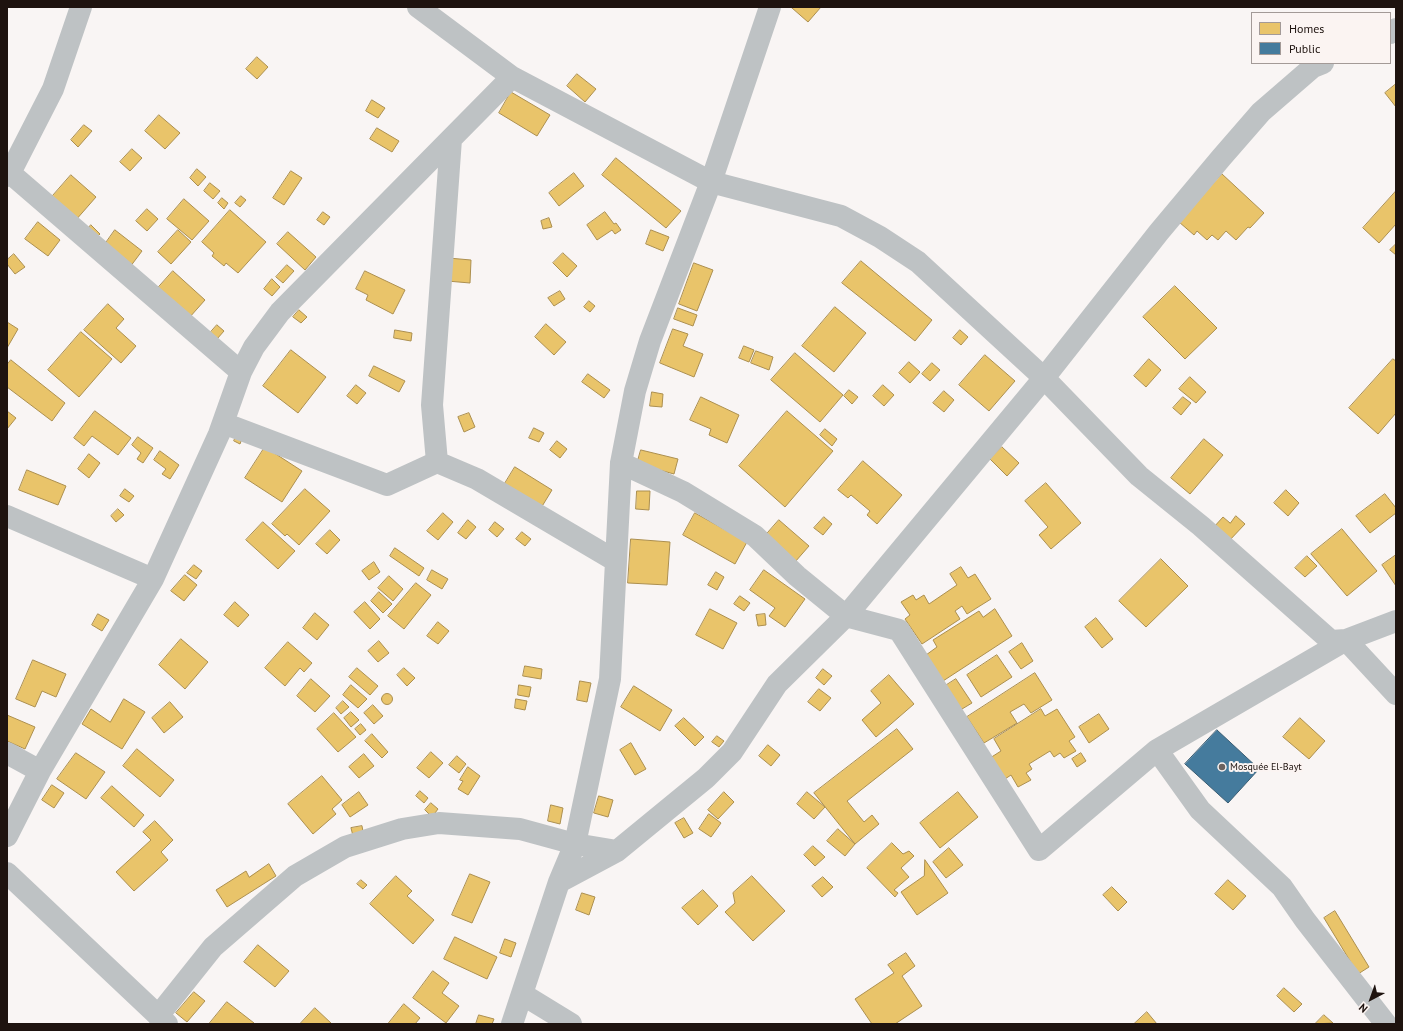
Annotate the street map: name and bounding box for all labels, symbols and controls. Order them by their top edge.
legend [1251,12,1391,64]
text: Homes [1289,21,1324,36]
text: Public [1289,41,1320,56]
place label: Mosquée El-Bayt [1230,761,1302,773]
marker: Mosquée El-Bayt [1217,762,1227,772]
north arrow [1351,979,1391,1019]
text: N [1356,1000,1370,1016]

